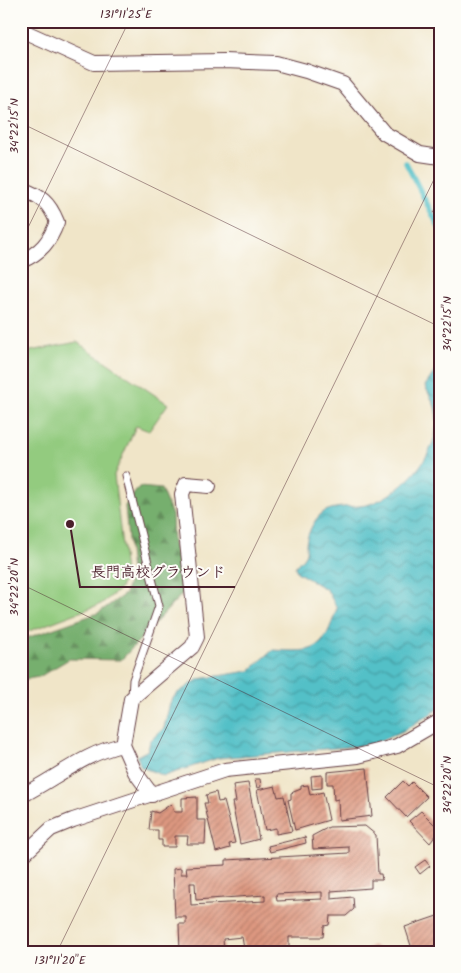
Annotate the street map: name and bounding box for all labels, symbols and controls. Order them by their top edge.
text: 131°11'25"E [100,5,153,24]
text: 34°22'15"N [5,98,24,154]
text: 34°22'15"N [438,296,457,352]
callout: 長門高校グラウンド [80,557,235,587]
text: 34°22'20"N [5,558,24,616]
text: 長門高校グラウンド [90,561,226,585]
text: 34°22'20"N [438,756,457,814]
text: 131°11'20"E [34,951,87,970]

